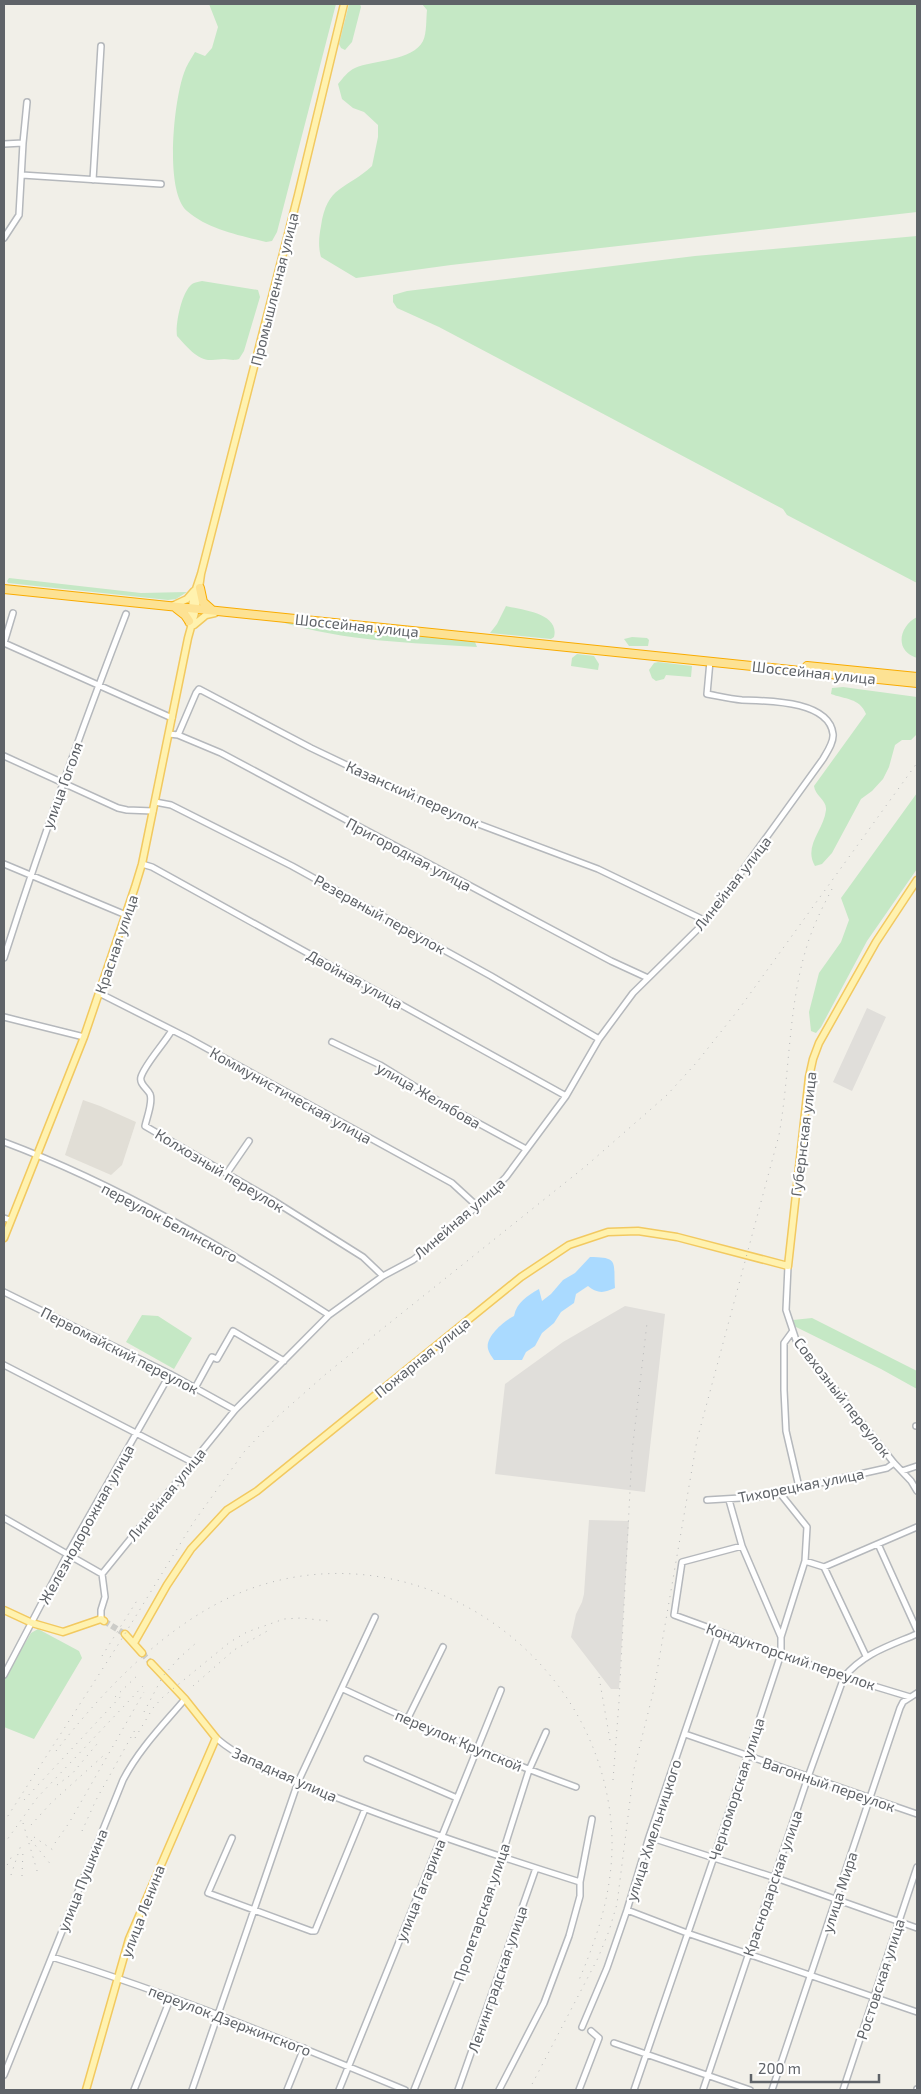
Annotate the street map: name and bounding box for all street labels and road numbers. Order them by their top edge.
street label: Промышленная улица [246,211,303,368]
street label: Шоссейная улица [294,610,420,641]
street label: Шоссейная улица [751,657,877,688]
street label: улица Гоголя [38,739,87,831]
street label: Казанский переулок [343,756,483,832]
street label: Пригородная улица [343,813,475,896]
street label: Линейная улица [690,832,775,934]
street label: Резервный переулок [311,870,449,958]
street label: Красная улица [91,892,142,996]
street label: Двойная улица [304,945,406,1014]
street label: Коммунистическая улица [207,1043,375,1148]
street label: улица Желябова [373,1058,484,1133]
street label: Губернская улица [786,1071,821,1198]
street label: Колхозный переулок [152,1124,288,1216]
street label: Линейная улица [410,1174,509,1263]
street label: переулок Белинского [98,1178,241,1266]
street label: Первомайский переулок [38,1302,202,1399]
street label: Пожарная улица [371,1313,474,1402]
street label: Совхозный переулок [790,1334,895,1461]
street label: Железнодорожная улица [35,1441,138,1607]
street label: Линейная улица [123,1444,210,1545]
street label: Тихорецкая улица [736,1464,866,1507]
street label: Кондукторский переулок [704,1619,878,1694]
street label: переулок Крупской [392,1705,525,1776]
street label: Черноморская улица [704,1715,769,1863]
street label: Западная улица [229,1743,340,1806]
street label: Вагонный переулок [760,1753,898,1816]
street label: улица Хмельницкого [622,1757,685,1904]
street label: Краснодарская улица [739,1808,806,1959]
street label: улица Пушкина [53,1826,112,1934]
street label: улица Гагарина [391,1836,450,1944]
street label: Пролетарская улица [449,1841,514,1984]
street label: улица Мира [817,1849,862,1935]
street label: улица Ленина [116,1862,169,1960]
street label: Ленинградская улица [463,1903,532,2055]
street label: Ростовская улица [852,1916,909,2042]
street label: переулок Дзержинского [146,1981,314,2060]

